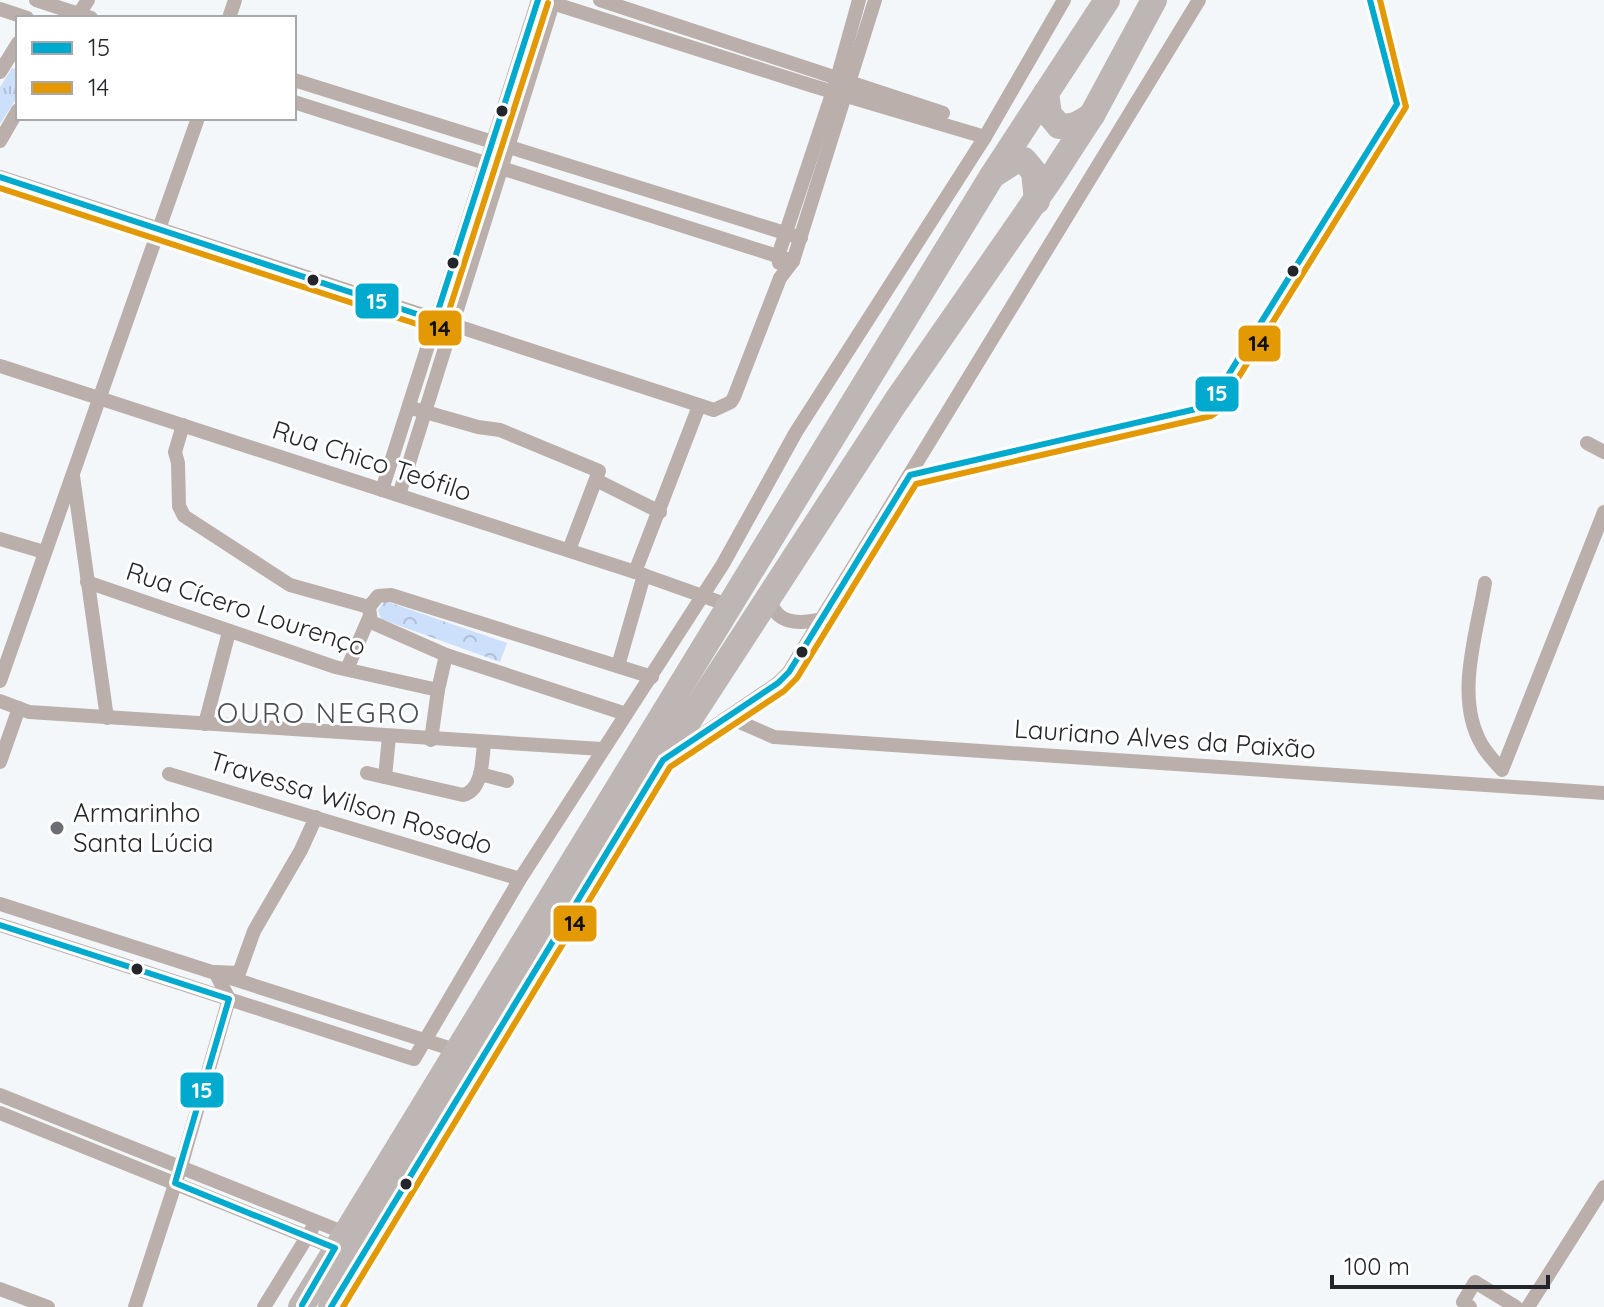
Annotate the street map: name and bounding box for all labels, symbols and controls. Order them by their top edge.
legend [16,16,296,120]
text: 15 [88,32,110,62]
text: 14 [88,72,109,102]
unlabelled marker [494,103,510,119]
unlabelled marker [445,255,461,271]
unlabelled marker [1285,263,1301,279]
unlabelled marker [305,272,321,288]
line badge: 15 [354,282,400,320]
text: 15 [366,287,388,315]
line badge: 14 [417,309,463,347]
text: 14 [429,314,451,342]
line badge: 14 [1237,324,1282,363]
text: 14 [1248,329,1270,357]
line badge: 15 [1194,375,1240,413]
text: 15 [1206,379,1228,407]
street label: Rua Chico Teófilo [268,413,476,508]
street label: Rua Cícero Lourenço [122,554,370,663]
unlabelled marker [794,644,810,660]
district label: OURO NEGRO [217,695,421,730]
street label: Lauriano Alves da Paixão [1013,711,1317,766]
street label: Travessa Wilson Rosado [206,744,497,861]
place label: Armarinho Santa Lúcia [73,796,213,859]
marker: Armarinho Santa Lúcia [48,819,66,837]
line badge: 14 [552,904,598,943]
text: 14 [564,909,586,937]
unlabelled marker [129,961,145,977]
line badge: 15 [179,1071,225,1109]
text: 15 [191,1076,213,1104]
unlabelled marker [398,1176,414,1192]
scale bar [1332,1239,1548,1289]
text: 100 m [1344,1251,1410,1281]

